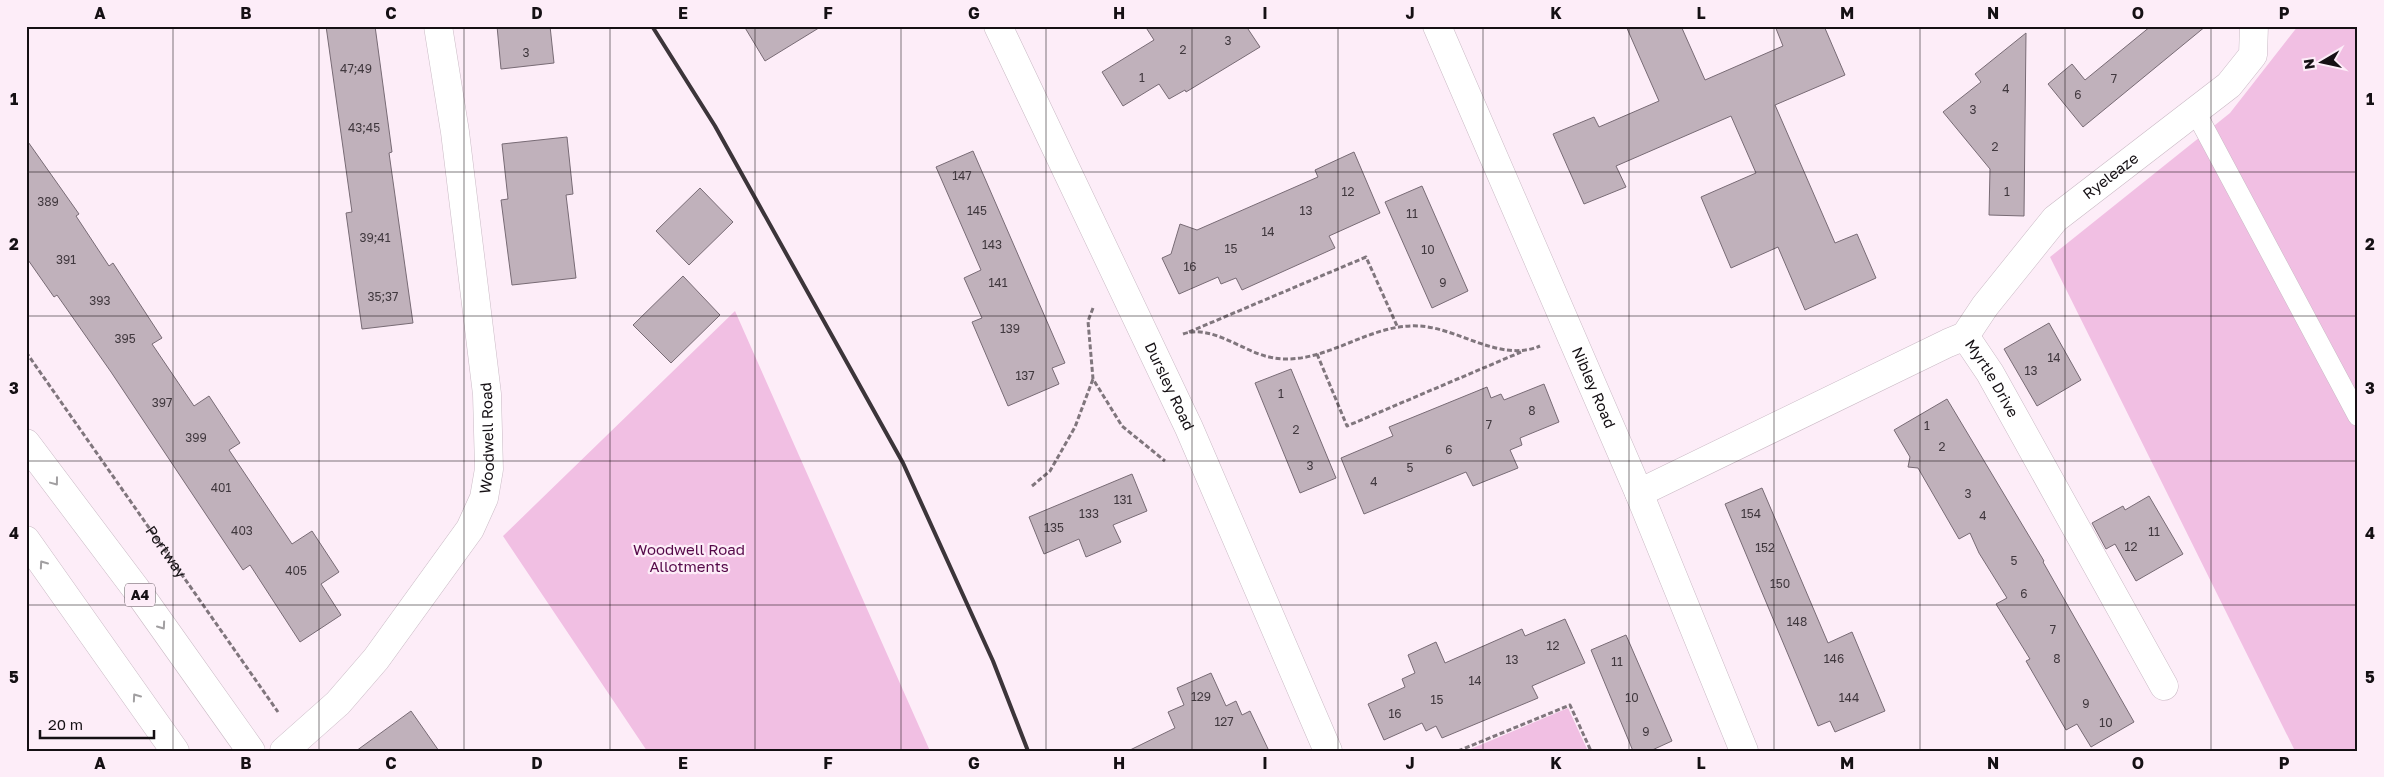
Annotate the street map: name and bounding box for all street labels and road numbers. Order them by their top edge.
street label: Ryeleaze [2079,148,2142,202]
street label: Myrtle Drive [1962,336,2023,420]
street label: Dursley Road [1142,339,1199,433]
street label: Nibley Road [1569,344,1620,431]
street label: Woodwell Road [475,381,497,495]
street label: Portway [142,522,192,581]
road number: A4 [125,584,155,606]

